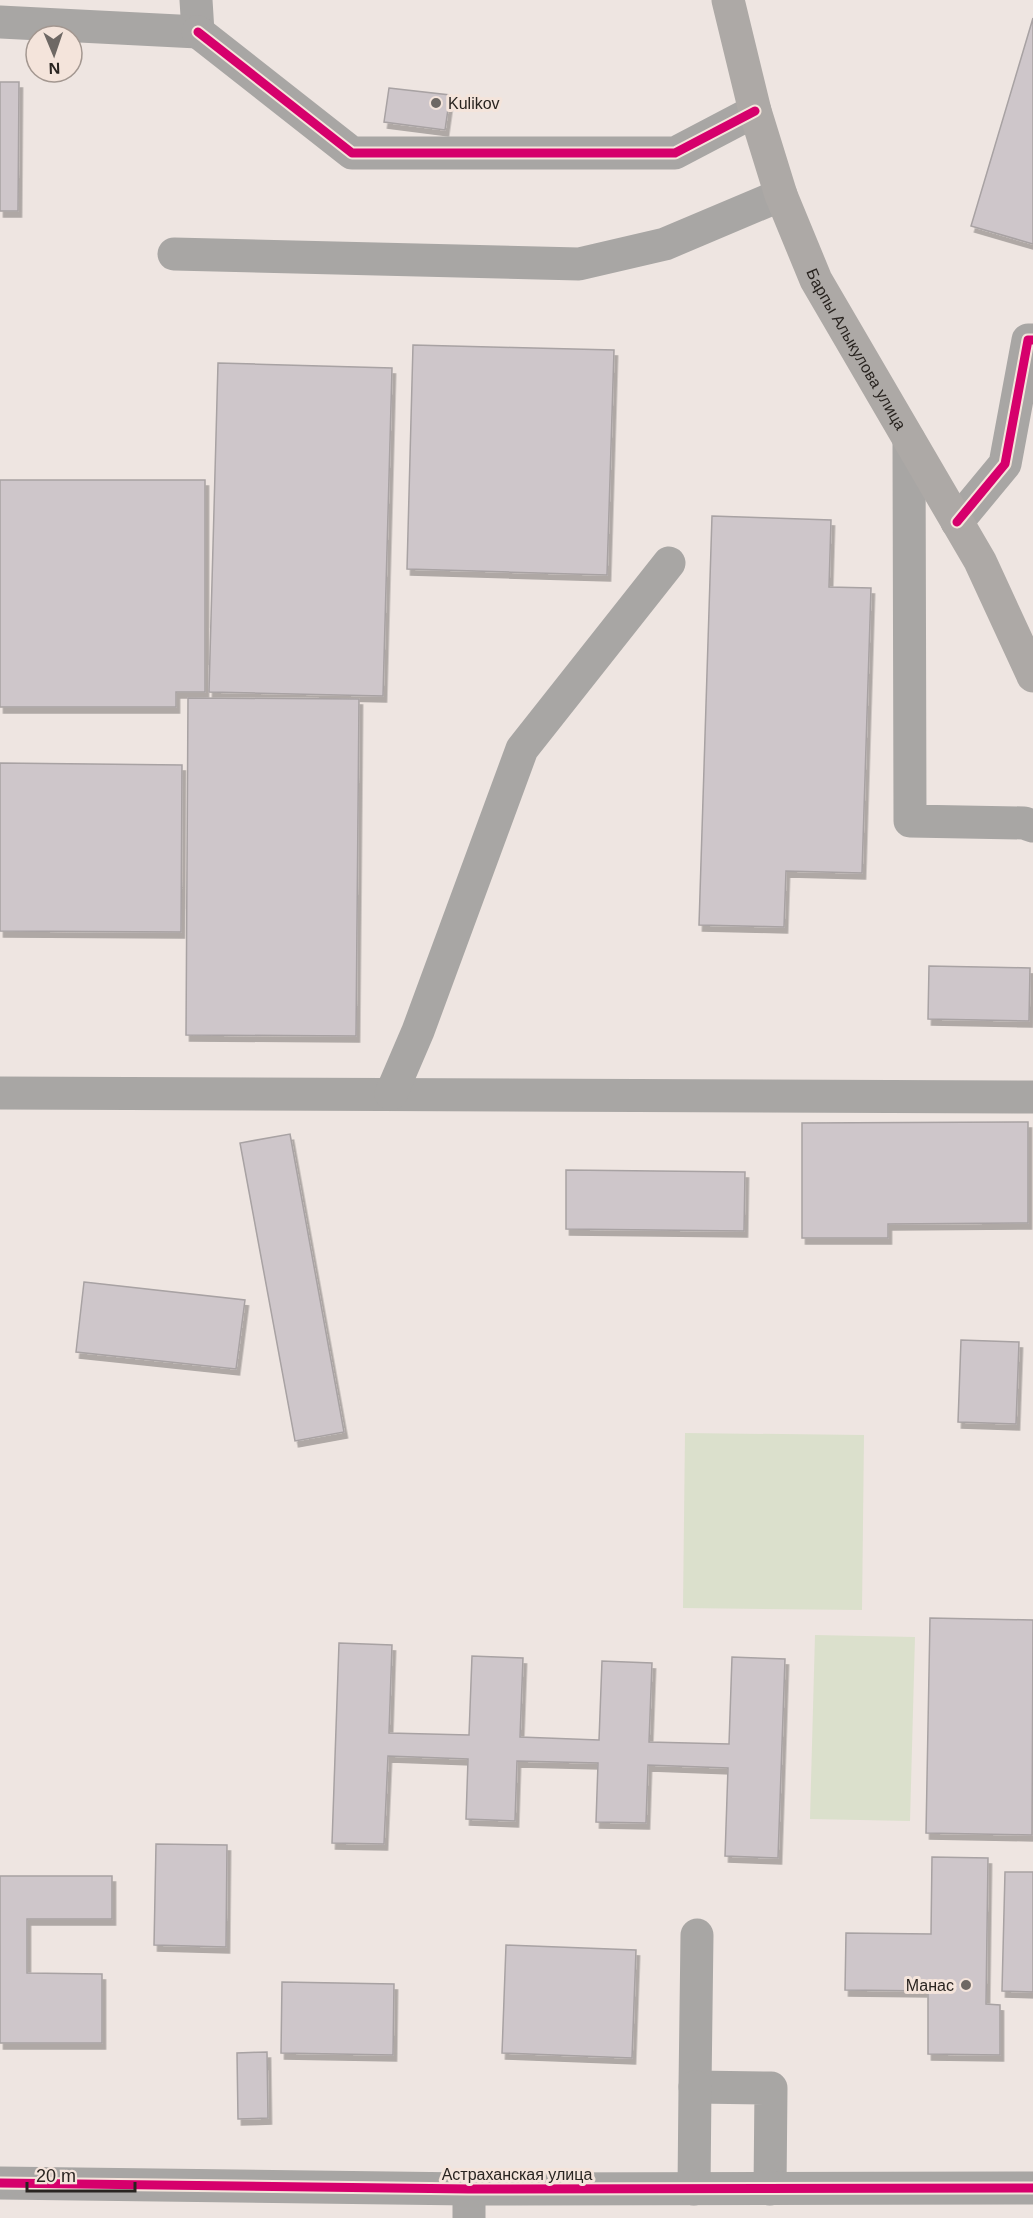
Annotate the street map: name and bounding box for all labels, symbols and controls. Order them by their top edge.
north arrow [24,24,84,84]
text: N [48,60,61,77]
place label: Kulikov [448,95,500,112]
marker: Kulikov [429,96,443,110]
street label: Барпы Алыкулова улица [803,266,909,433]
place label: Манас [906,1977,954,1994]
marker: Манас [959,1978,973,1992]
scale bar [27,2155,135,2193]
text: 20 m [36,2166,76,2186]
street label: Астраханская улица [442,2166,592,2183]

